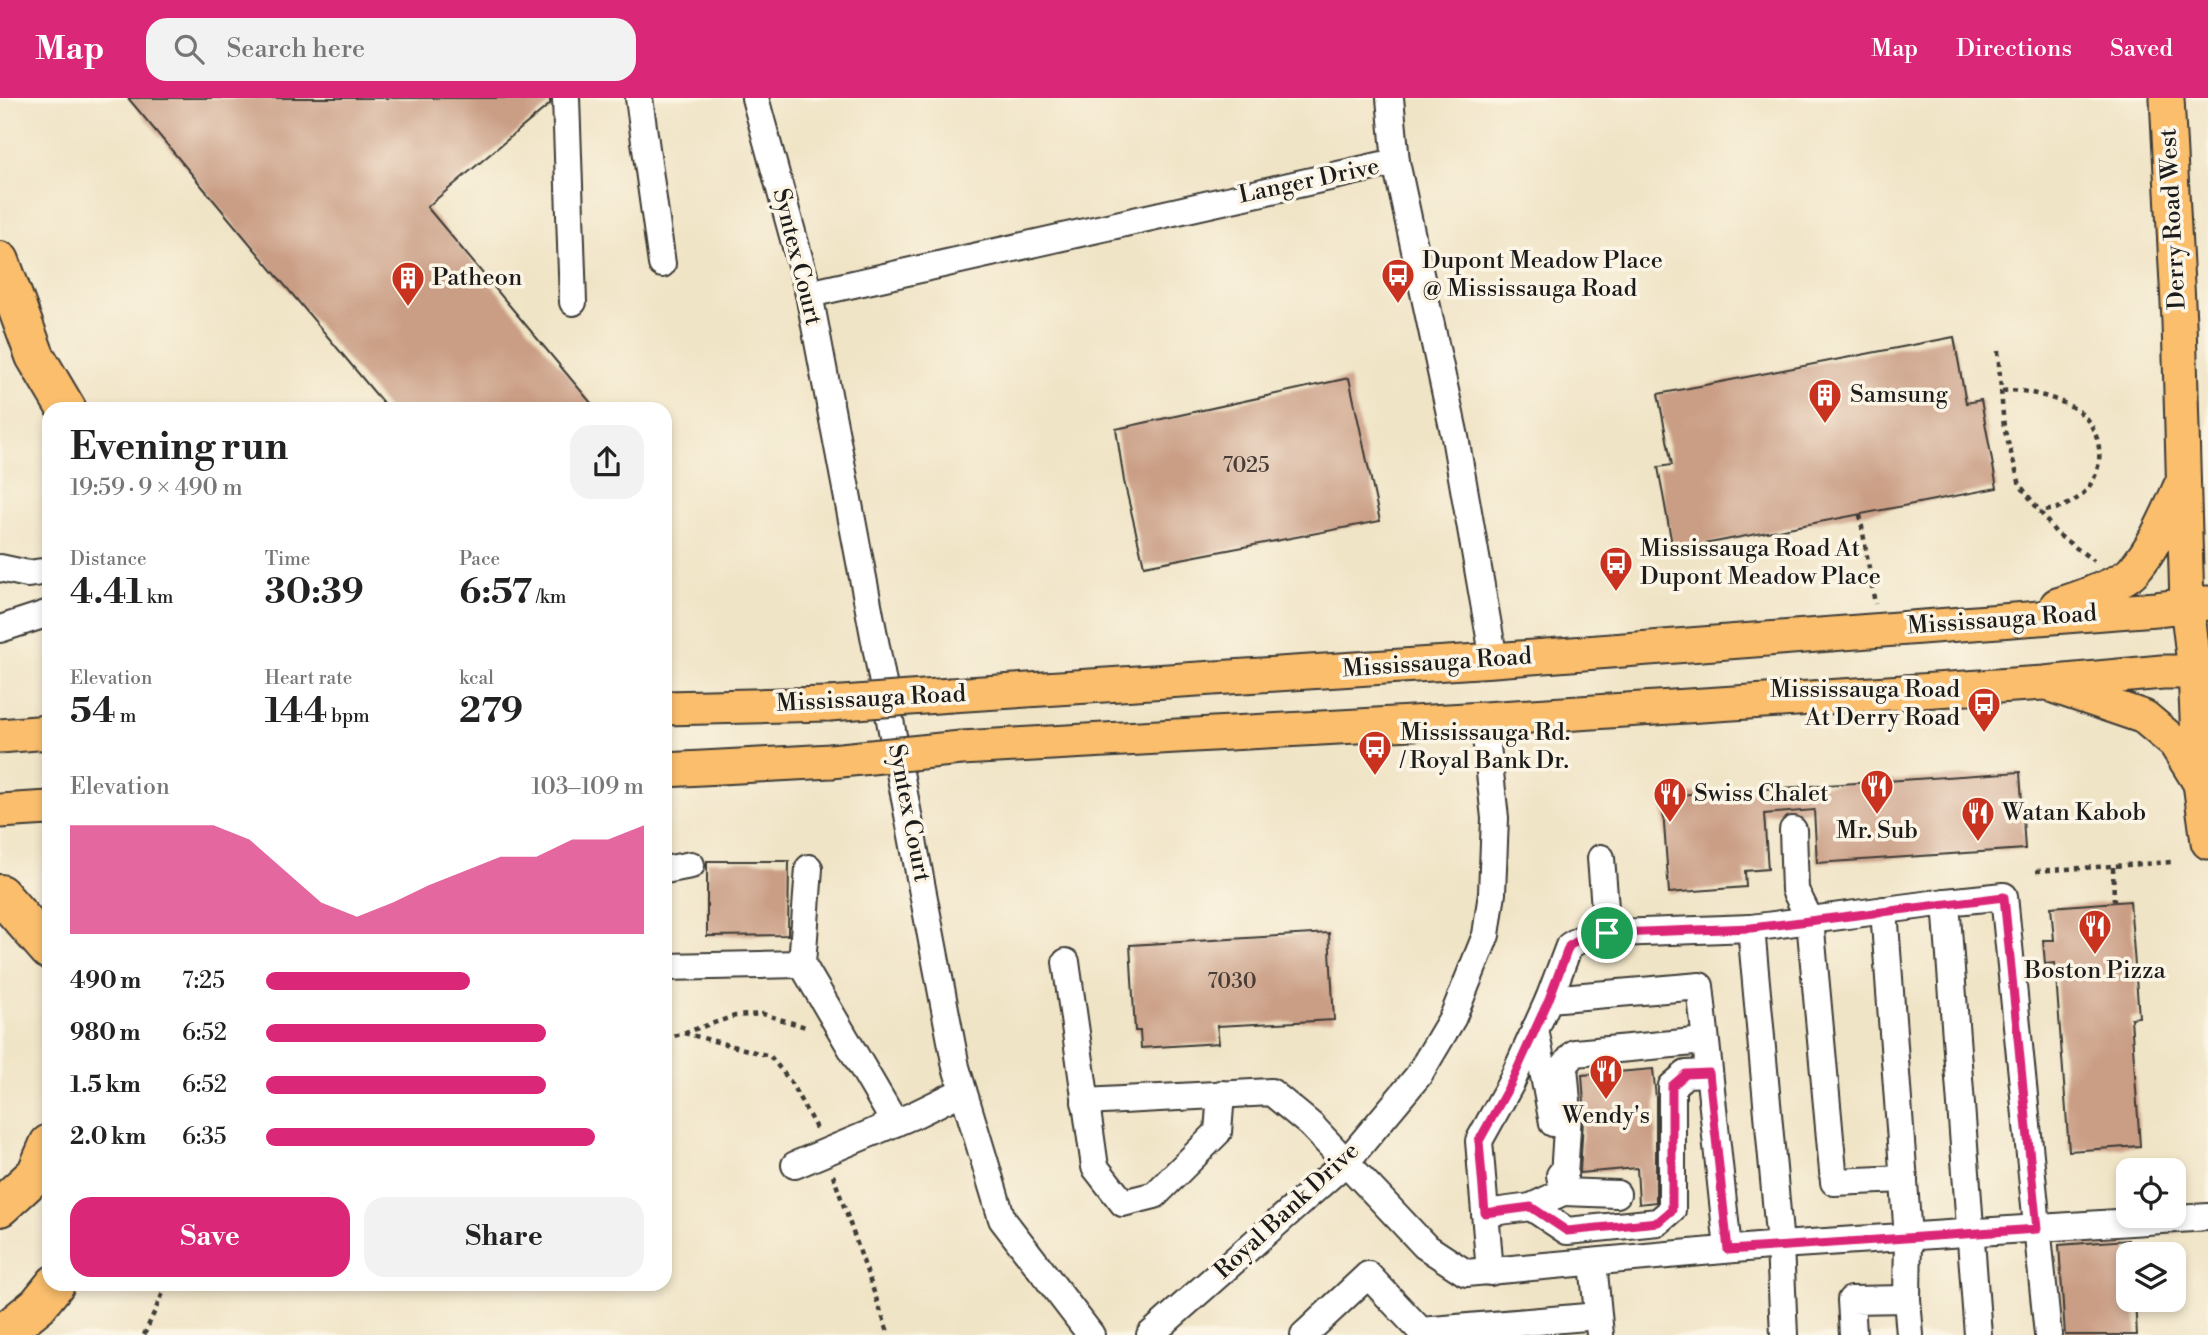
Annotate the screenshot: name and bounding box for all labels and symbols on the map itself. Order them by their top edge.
street label: Derry Road West [2153,127,2193,310]
street label: Langer Drive [1236,151,1382,211]
street label: Syntex Court [766,185,829,329]
place label: Dupont Meadow Place @ Mississauga Road [1422,246,1663,304]
bus stop icon: Dupont Meadow Place @ Mississauga Road [1379,256,1417,305]
building icon: Patheon [389,259,427,308]
place label: Patheon [432,263,522,293]
building icon: Samsung [1806,376,1844,425]
place label: Samsung [1850,380,1948,410]
house number: 7025 [1222,453,1270,479]
place label: Mississauga Road At Dupont Meadow Place [1640,534,1881,592]
bus stop icon: Mississauga Road At Dupont Meadow Place [1597,544,1635,593]
street label: Mississauga Road [1906,598,2098,642]
street label: Mississauga Road [1341,641,1533,685]
place label: Mississauga Road At Derry Road [1770,675,1960,733]
street label: Mississauga Road [775,679,967,719]
bus stop icon: Mississauga Road At Derry Road [1965,685,2003,734]
place label: Mississauga Rd. / Royal Bank Dr. [1399,718,1570,776]
bus stop icon: Mississauga Rd. / Royal Bank Dr. [1356,728,1394,777]
street label: Syntex Court [881,741,937,885]
restaurant icon: Mr. Sub [1858,767,1896,816]
restaurant icon: Swiss Chalet [1651,775,1689,824]
place label: Swiss Chalet [1694,779,1829,809]
restaurant icon: Watan Kabob [1959,794,1997,843]
place label: Watan Kabob [2001,798,2146,828]
place label: Mr. Sub [1836,816,1918,846]
pin [1577,903,1637,963]
restaurant icon: Boston Pizza [2076,907,2114,956]
place label: Boston Pizza [2023,956,2167,986]
house number: 7030 [1207,969,1257,995]
restaurant icon: Wendy's [1587,1052,1625,1101]
place label: Wendy's [1561,1101,1650,1131]
street label: Royal Bank Drive [1208,1136,1366,1286]

